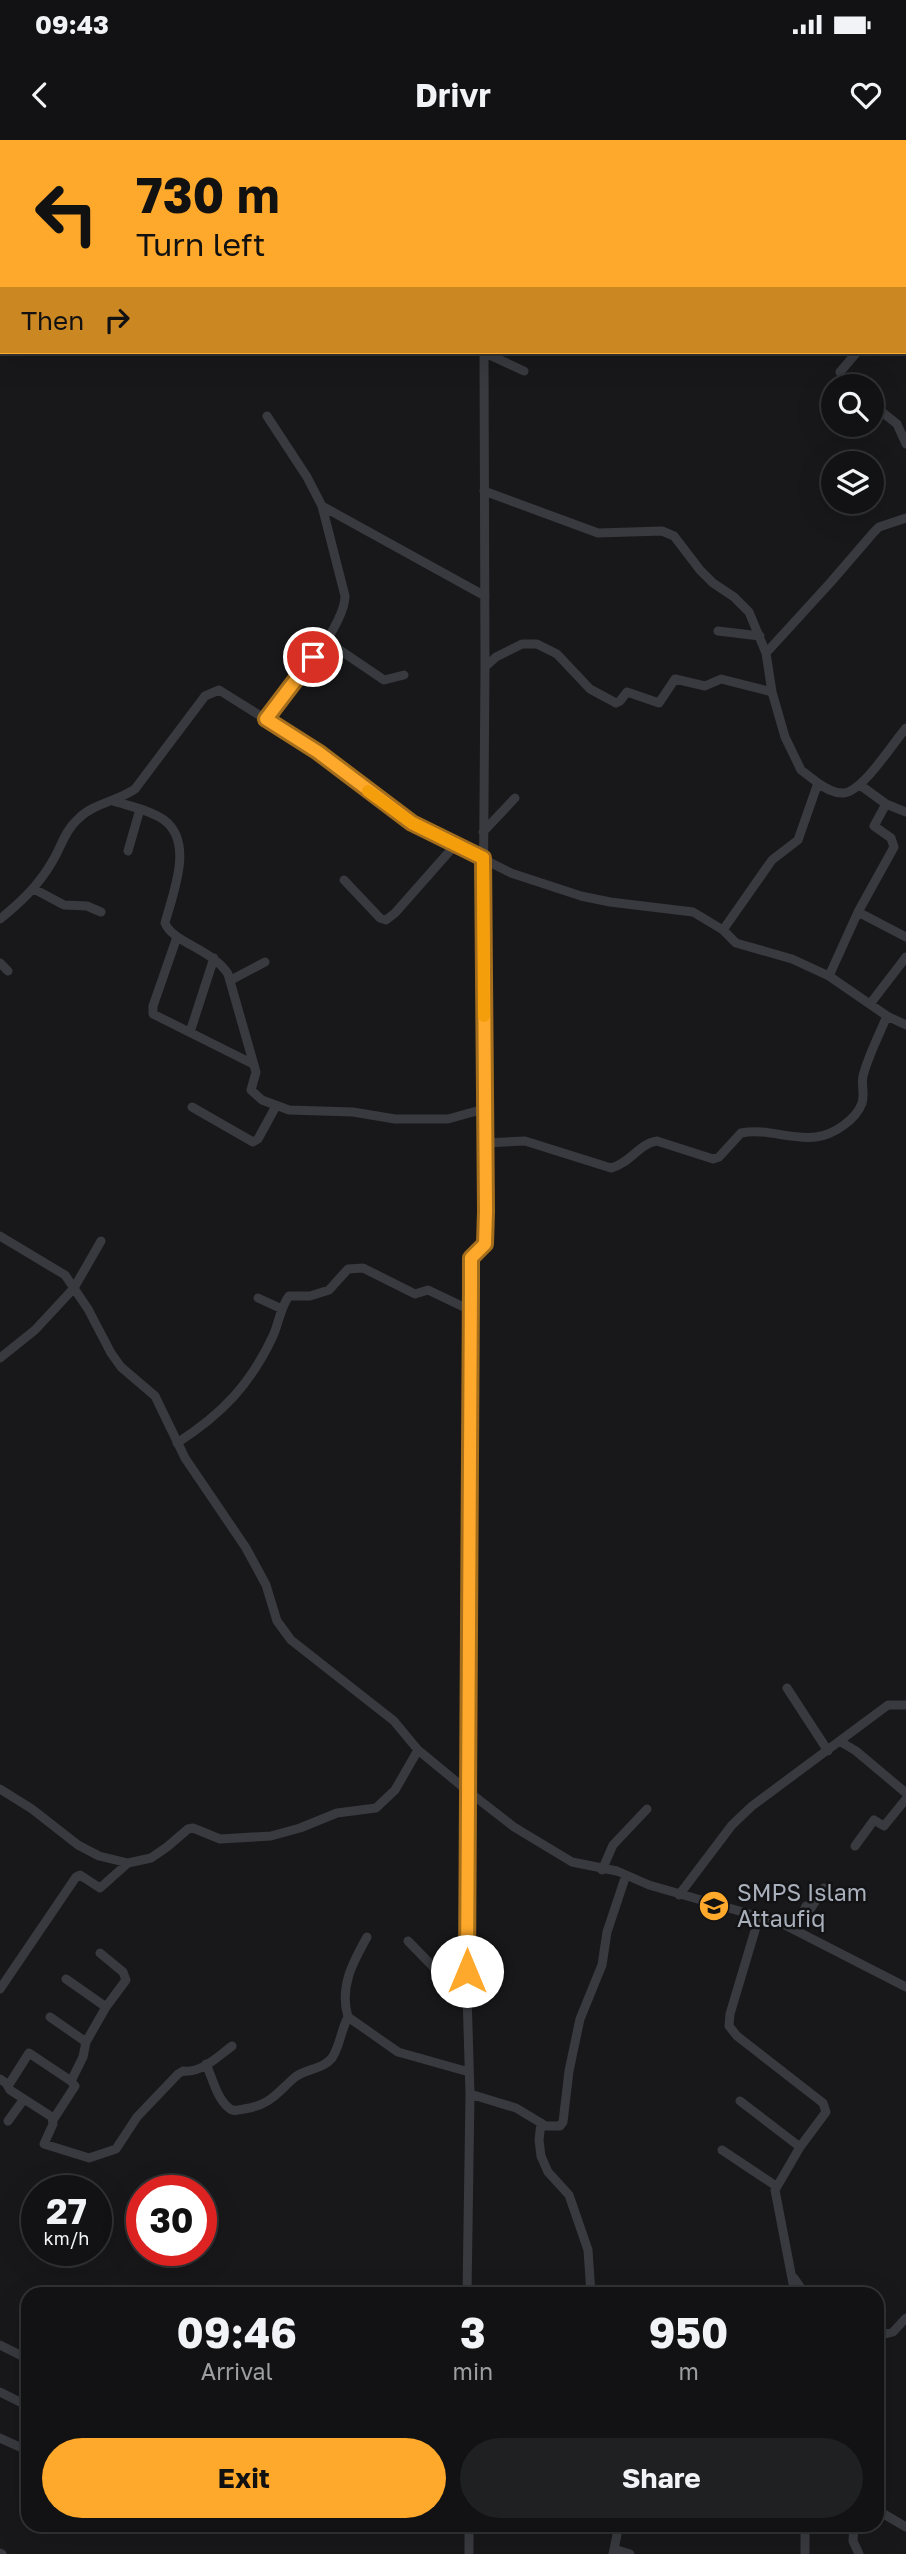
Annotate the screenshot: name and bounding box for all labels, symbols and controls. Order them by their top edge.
text: 09:43 [35,9,109,40]
icon: back [21,76,59,114]
text: Drivr [415,76,491,114]
icon: heart [847,76,885,114]
text: 730 m [136,165,280,224]
icon: left [21,168,112,259]
text: Turn left [136,225,265,263]
icon: right [98,301,136,339]
text: Then [21,305,84,336]
map controls [821,374,884,514]
button: search [821,374,884,437]
button: layers [821,451,884,514]
pin [283,627,343,687]
icon: arrive [294,638,332,676]
place label: SMPS Islam Attaufiq [737,1878,867,1932]
school or university icon: SMPS Islam Attaufiq [697,1889,731,1923]
position arrow [430,1934,504,2008]
speed limit sign: 30 [126,2175,217,2266]
text: 27 [46,2190,87,2232]
text: km/h [44,2227,89,2249]
text: 09:46 [177,2307,297,2357]
text: 3 [460,2307,486,2357]
text: 950 [649,2307,728,2357]
text: Arrival [201,2357,273,2385]
text: min [453,2357,493,2385]
text: m [678,2357,699,2385]
button: Exit [42,2438,446,2518]
button: Share [460,2438,863,2518]

